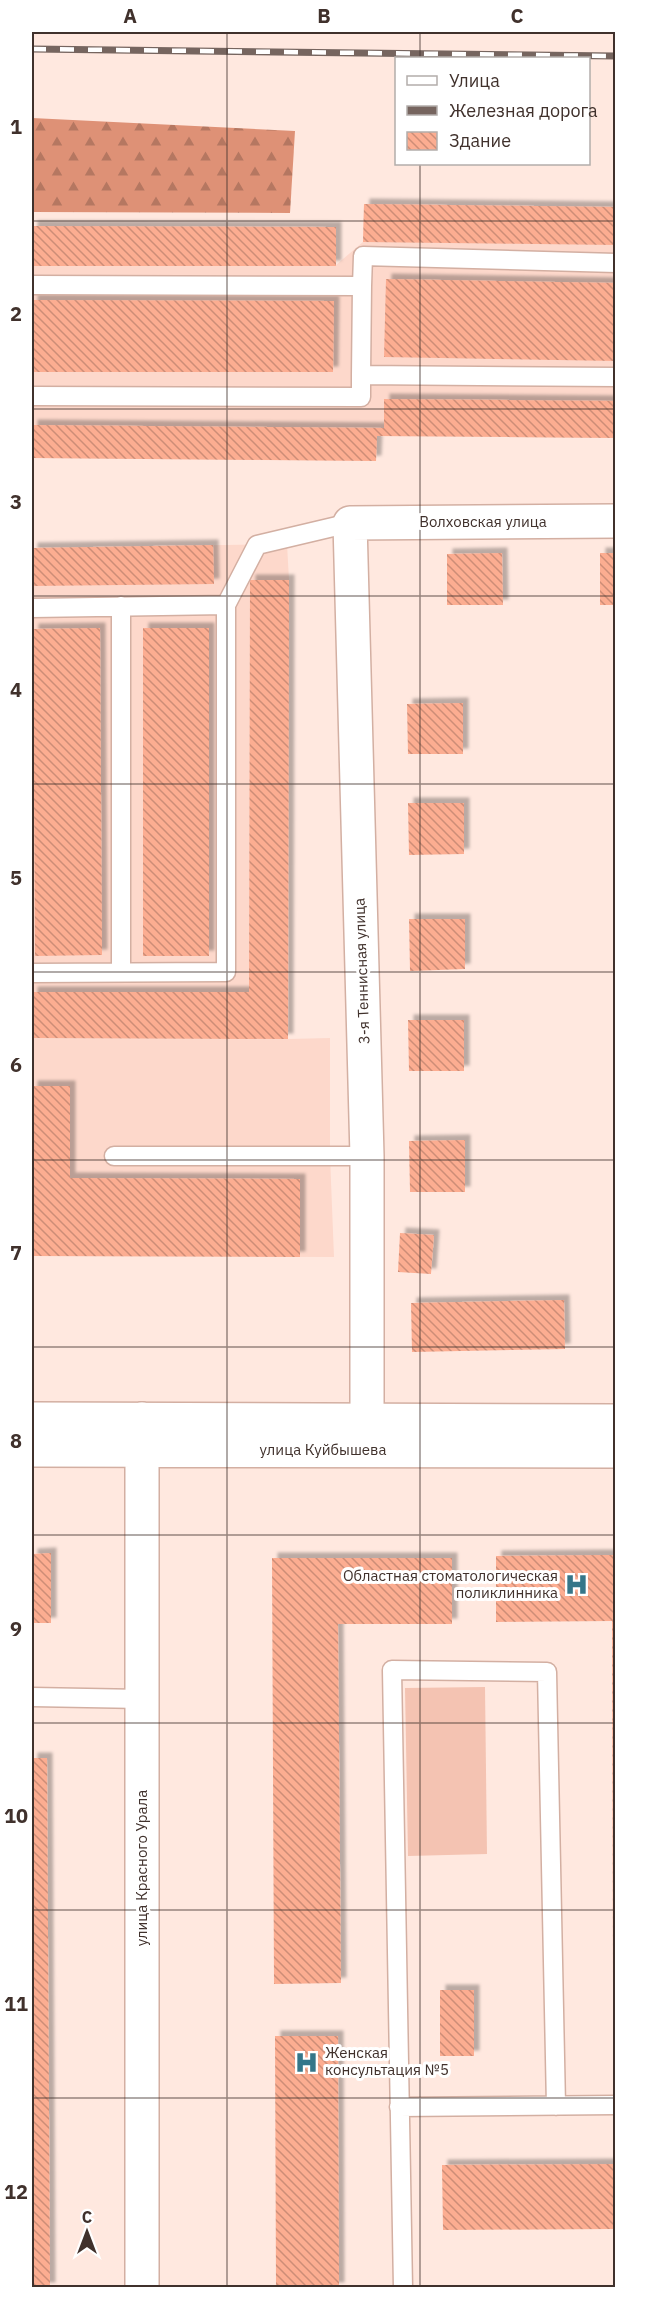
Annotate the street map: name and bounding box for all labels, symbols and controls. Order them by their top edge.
text: A [123,2,137,29]
text: B [317,2,331,29]
text: C [510,2,524,29]
legend [395,57,590,165]
text: Улица [449,69,500,92]
text: Железная дорога [449,99,598,122]
text: 1 [10,113,22,140]
text: Здание [449,129,511,152]
text: 2 [10,300,22,327]
text: 3 [10,488,22,515]
street label: Волховская улица [419,512,547,531]
text: 4 [10,676,22,703]
text: 5 [10,864,22,891]
street label: 3-я Теннисная улица [349,898,374,1044]
text: 6 [10,1051,22,1078]
text: 7 [10,1239,22,1266]
text: 8 [10,1427,22,1454]
street label: улица Куйбышева [260,1440,386,1459]
place label: Областная стоматологическая поликлинника [343,1566,558,1602]
hospital icon: Областная стоматологическая поликлинника [563,1572,589,1598]
text: 9 [10,1615,22,1642]
street label: улица Красного Урала [132,1790,151,1946]
text: 10 [4,1802,28,1829]
text: 11 [4,1990,28,2017]
place label: Женская консультация №5 [325,2043,449,2079]
hospital icon: Женская консультация №5 [294,2049,320,2075]
text: 12 [4,2178,28,2205]
north arrow [57,2202,117,2262]
text: С [82,2207,92,2227]

